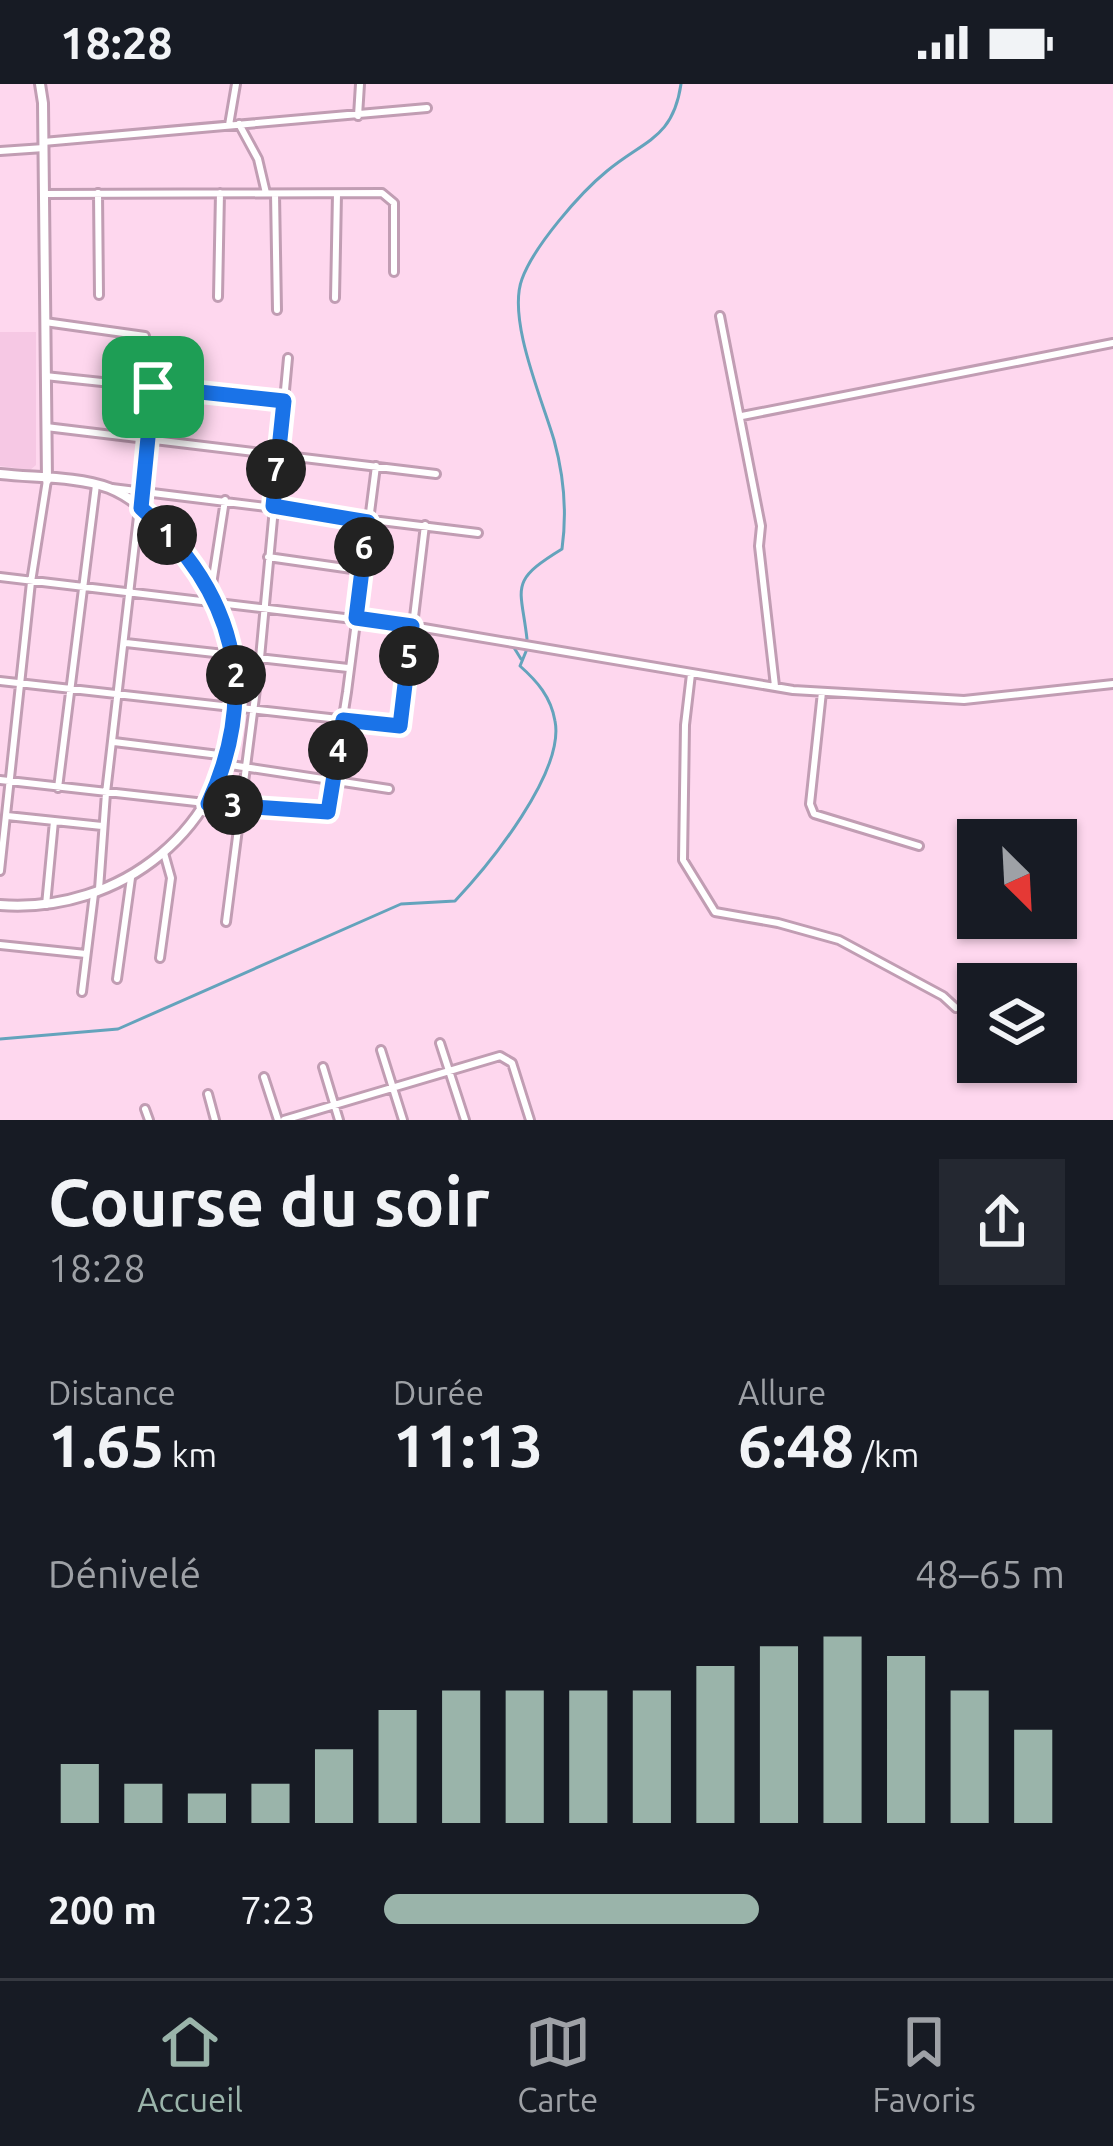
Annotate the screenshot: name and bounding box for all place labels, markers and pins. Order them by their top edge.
pin [102,336,204,438]
pin: 7 [246,439,306,499]
pin: 1 [137,505,197,565]
pin: 6 [334,517,394,577]
pin: 5 [379,626,439,686]
pin: 2 [206,645,266,705]
pin: 4 [308,720,368,780]
pin: 3 [203,775,263,835]

